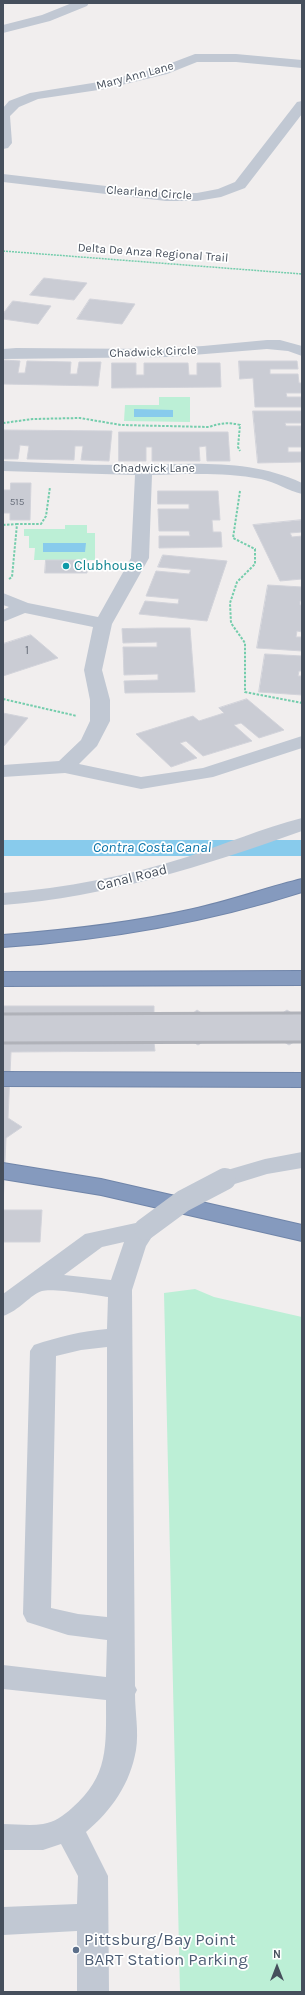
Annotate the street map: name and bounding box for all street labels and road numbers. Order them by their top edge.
street label: Mary Ann Lane [95,59,175,93]
street label: Clearland Circle [106,183,192,203]
street label: Delta De Anza Regional Trail [77,241,229,265]
street label: Chadwick Circle [109,343,197,361]
street label: Chadwick Lane [113,462,195,476]
street label: Canal Road [95,861,169,895]

